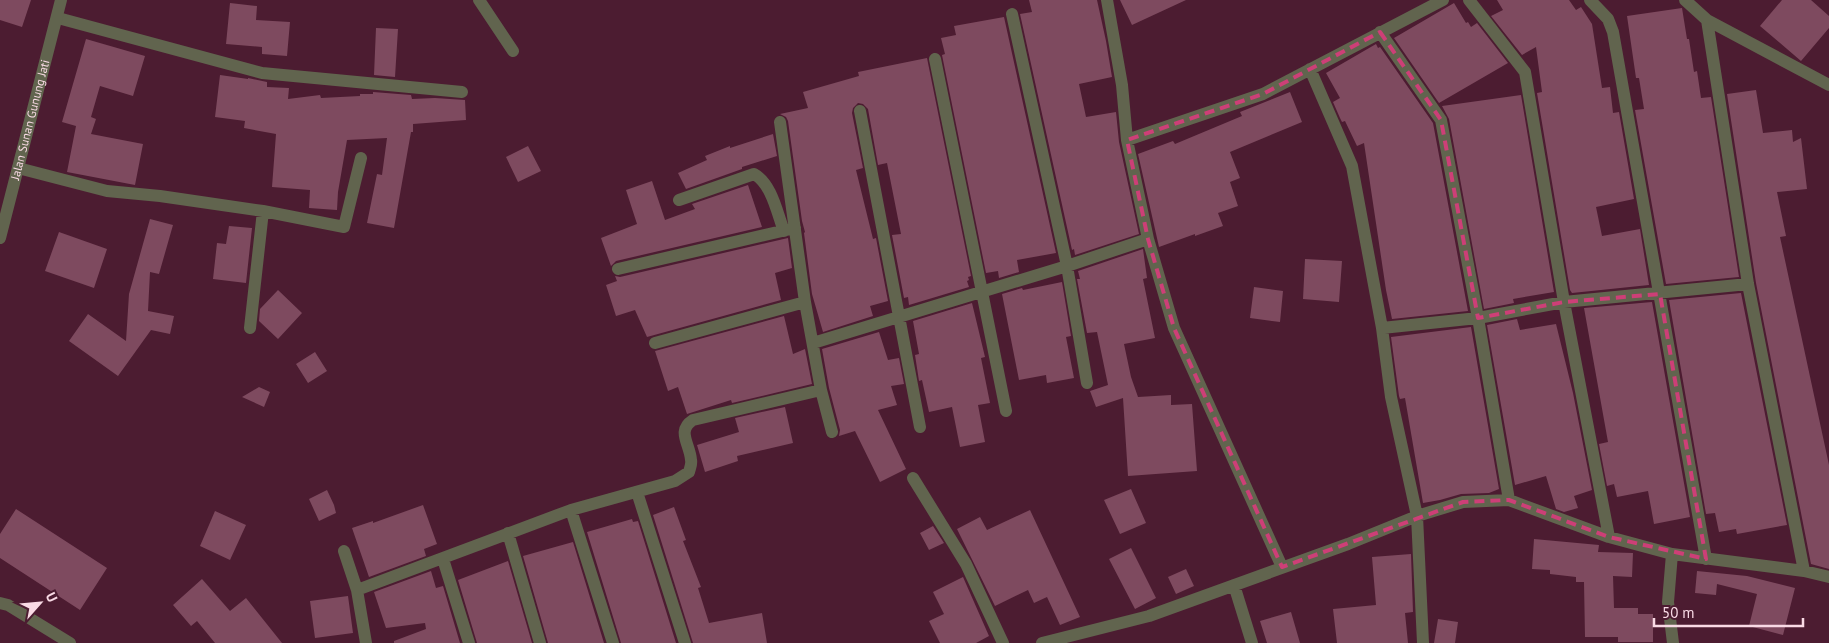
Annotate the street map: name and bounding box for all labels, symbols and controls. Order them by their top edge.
street label: Jalan Sunan Gunung Jati [7,58,52,182]
north arrow [15,578,65,628]
text: U [42,589,62,605]
scale bar [1654,596,1803,628]
text: 50 m [1662,603,1695,622]

